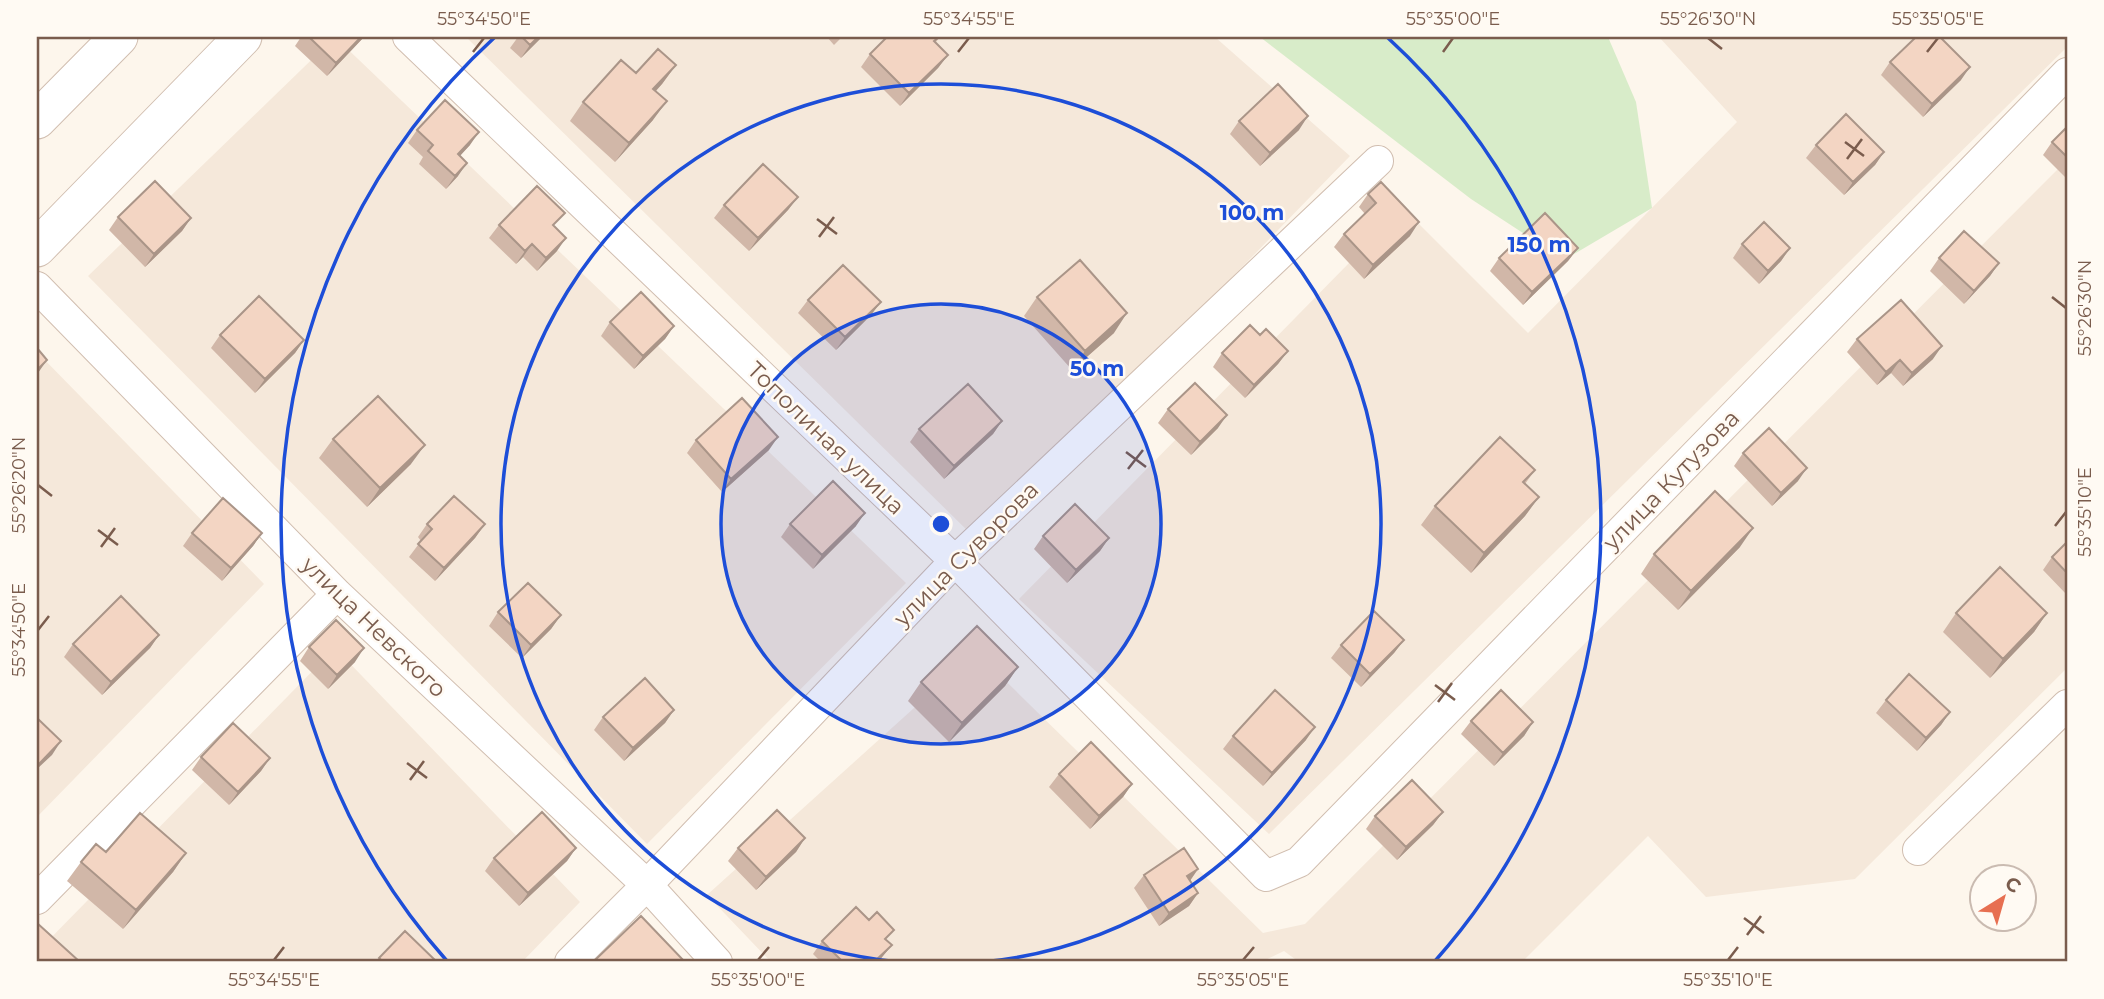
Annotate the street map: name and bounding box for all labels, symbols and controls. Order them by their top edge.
text: 55°34'50"E [437,8,531,30]
text: 55°34'55"E [923,8,1015,30]
text: 55°35'00"E [1406,8,1500,30]
text: 55°26'30"N [1660,8,1756,30]
text: 55°35'05"E [1892,8,1984,30]
text: 100 m [1220,200,1284,225]
text: 150 m [1508,232,1570,257]
text: 55°26'30"N [2074,260,2096,356]
street label: Тополиная улица [741,356,911,520]
text: 50 m [1070,356,1124,381]
street label: улица Кутузова [1596,404,1745,557]
text: 55°26'20"N [8,437,30,533]
text: 55°35'10"E [2074,467,2096,557]
street label: улица Суворова [887,476,1044,633]
centre of rings [929,512,953,536]
street label: улица Невского [295,550,452,703]
text: 55°34'50"E [8,583,30,677]
north arrow [1968,862,2038,932]
text: С [2000,871,2026,898]
text: 55°34'55"E [228,969,320,991]
text: 55°35'00"E [711,969,805,991]
text: 55°35'05"E [1197,969,1289,991]
text: 55°35'10"E [1683,969,1773,991]

